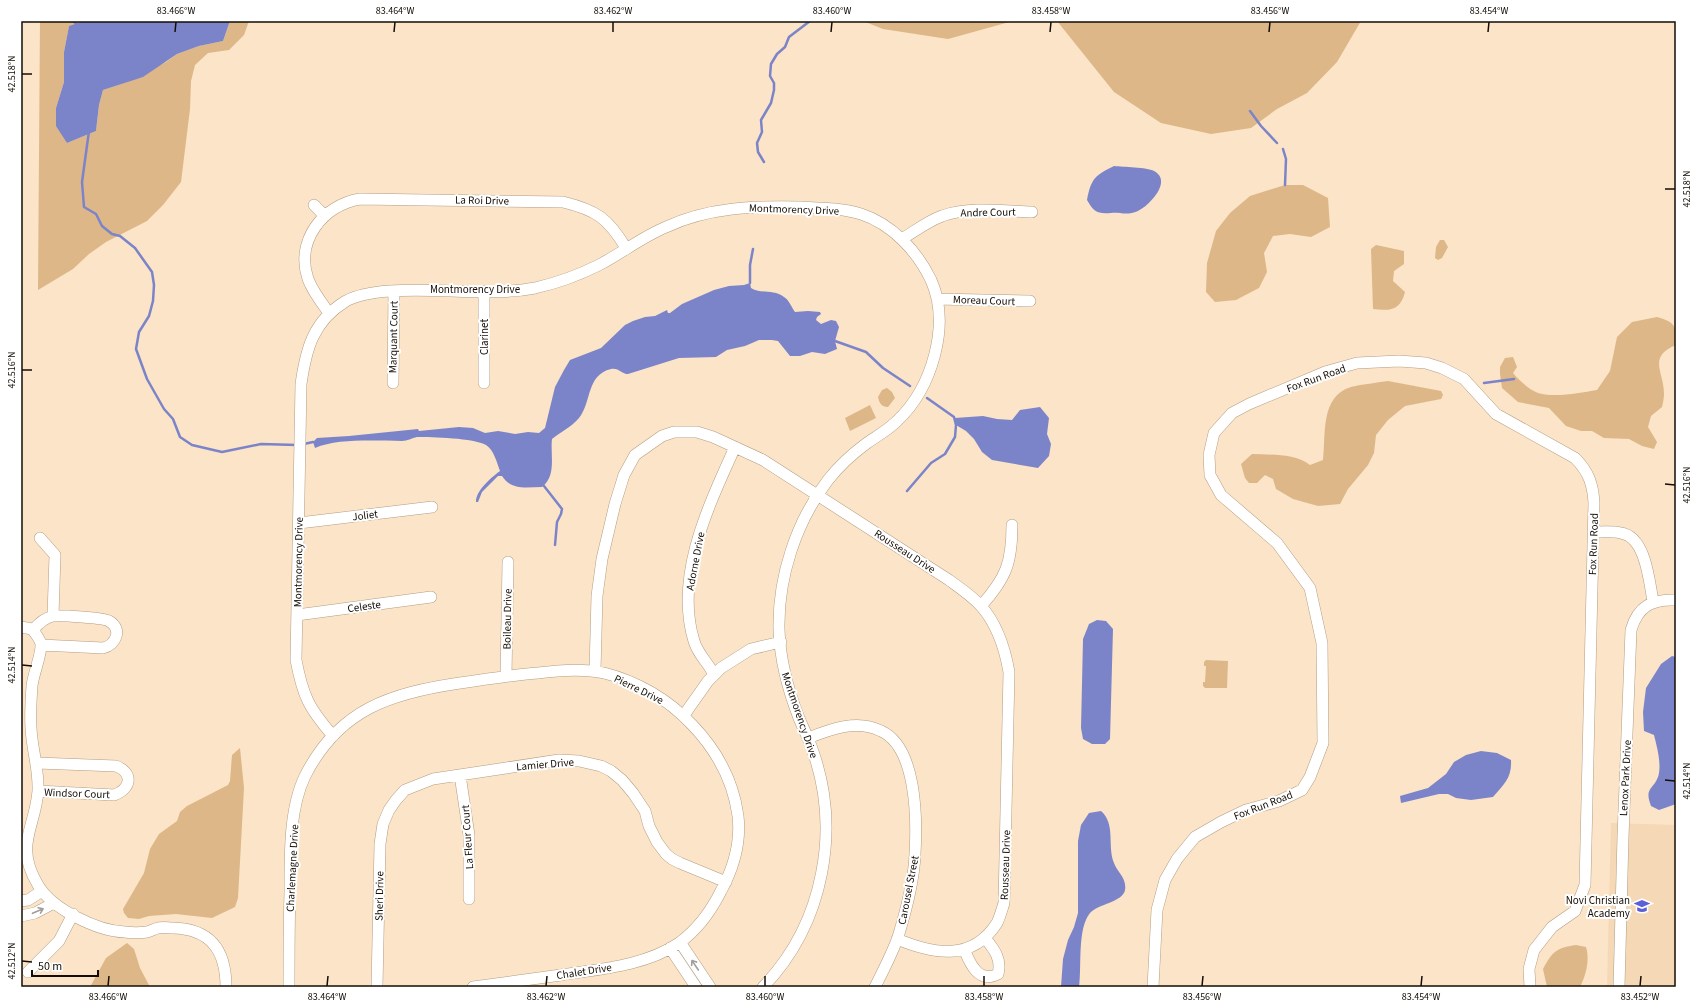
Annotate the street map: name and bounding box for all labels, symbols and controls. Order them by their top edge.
text: 83.466°W [157,4,195,18]
text: 83.464°W [376,4,414,18]
text: 83.462°W [594,4,632,18]
text: 83.460°W [813,4,851,18]
text: 83.458°W [1032,4,1070,18]
text: 83.456°W [1251,4,1289,18]
text: 83.454°W [1470,4,1508,18]
text: 42.518°N [5,55,19,93]
text: 42.518°N [1680,170,1694,208]
street label: La Roi Drive [455,193,510,208]
street label: Montmorency Drive [749,200,840,219]
street label: Andre Court [960,205,1016,220]
street label: Montmorency Drive [430,282,521,297]
street label: Moreau Court [953,292,1016,309]
street label: Marquant Court [385,300,402,373]
street label: Clarinet [477,319,492,355]
text: 42.516°N [5,351,19,389]
street label: Fox Run Road [1284,361,1348,396]
text: 42.516°N [1680,466,1694,504]
street label: Joliet [351,506,379,525]
street label: Fox Run Road [1585,513,1602,575]
street label: Montmorency Drive [290,516,307,607]
street label: Rousseau Drive [871,526,939,577]
street label: Adorne Drive [682,530,709,592]
street label: Boileau Drive [499,588,516,650]
street label: Celeste [346,597,382,616]
text: 42.514°N [5,646,19,684]
street label: Montmorency Drive [778,670,821,761]
street label: Pierre Drive [611,671,667,708]
street label: Lenox Park Drive [1616,739,1635,816]
street label: Lamier Drive [515,754,575,774]
text: 42.514°N [1680,762,1694,800]
street label: Windsor Court [44,785,110,802]
street label: Fox Run Road [1231,787,1295,824]
street label: La Fleur Court [458,804,477,870]
street label: Charlemagne Drive [283,823,302,912]
street label: Rousseau Drive [997,829,1014,900]
street label: Carousel Street [894,854,923,926]
street label: Sheri Drive [372,870,387,921]
place label: Novi Christian Academy [1566,893,1630,921]
school or university icon: Novi Christian Academy [1633,897,1651,915]
one-way arrow [32,907,44,915]
text: 42.512°N [5,942,19,980]
scale bar [32,952,98,978]
text: 50 m [38,958,62,975]
one-way arrow [691,959,699,970]
street label: Chalet Drive [555,960,613,983]
text: 83.466°W [89,990,127,1004]
text: 83.464°W [308,990,346,1004]
text: 83.462°W [527,990,565,1004]
text: 83.460°W [746,990,784,1004]
text: 83.458°W [965,990,1003,1004]
text: 83.456°W [1183,990,1221,1004]
text: 83.454°W [1402,990,1440,1004]
text: 83.452°W [1621,990,1659,1004]

